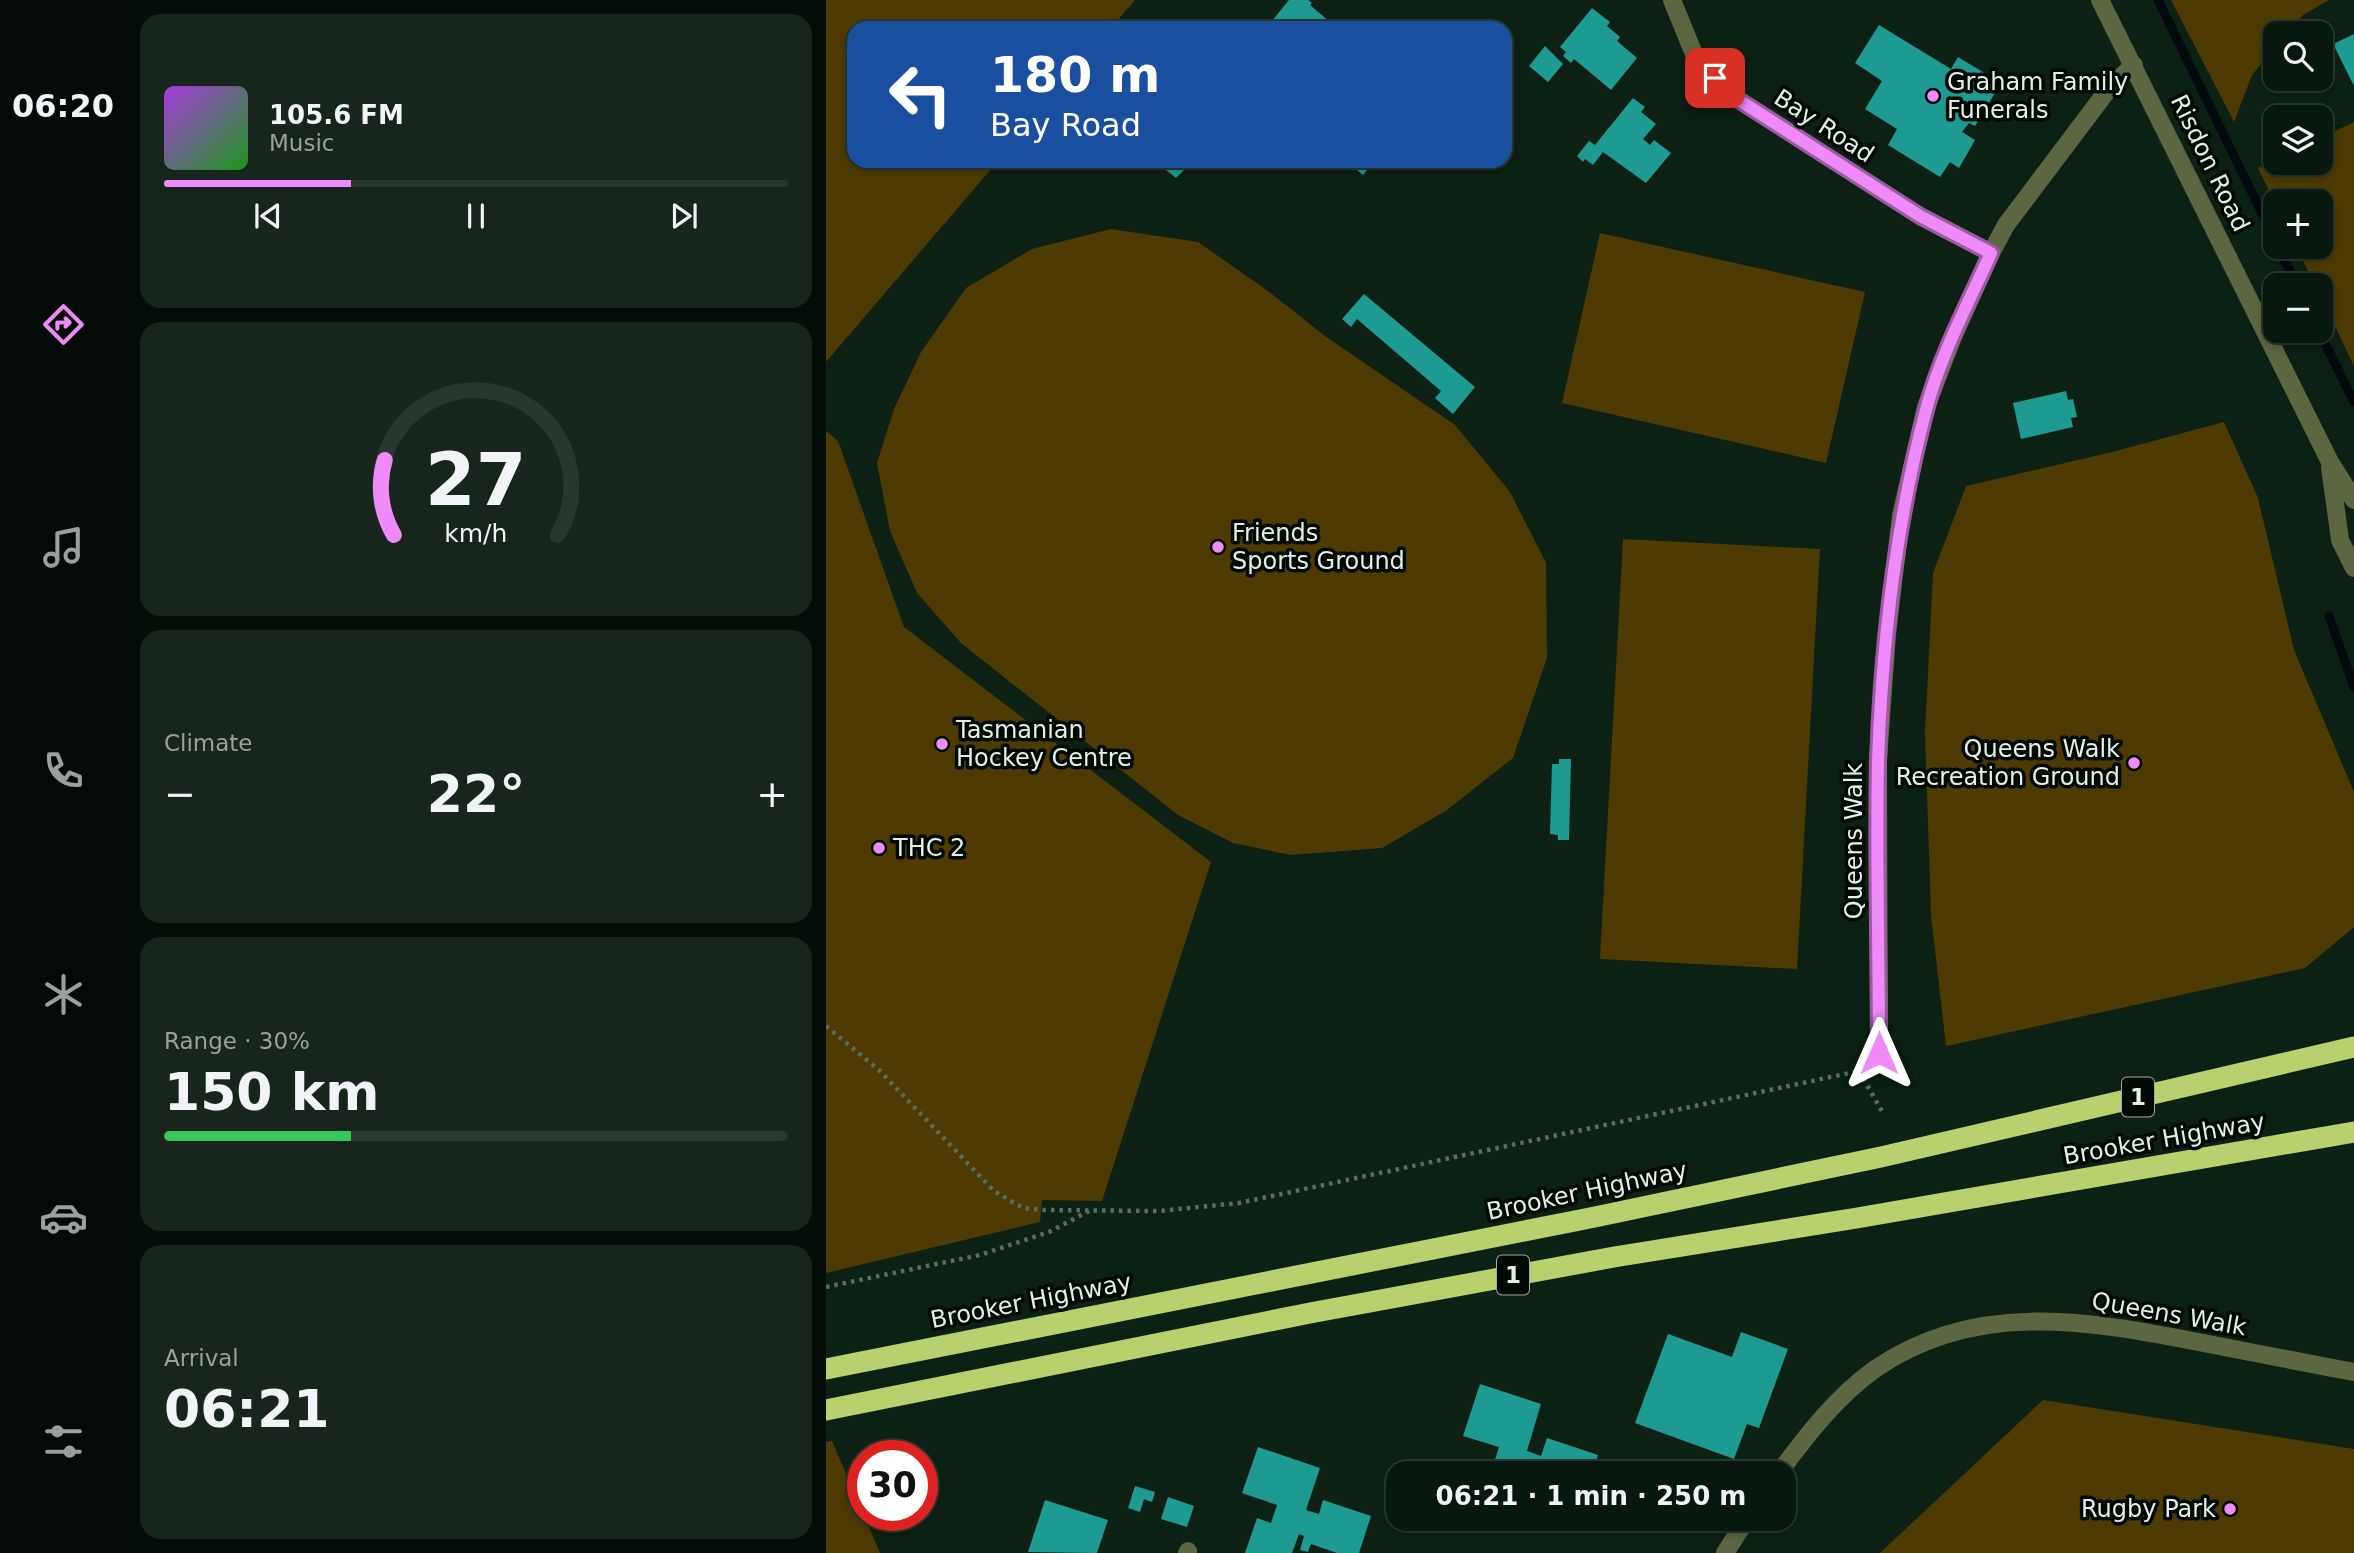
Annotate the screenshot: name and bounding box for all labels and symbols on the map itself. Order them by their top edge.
pin [1685,48,1745,108]
place label: Graham Family Funerals [1947,68,2128,124]
street label: Bay Road [1769,83,1879,169]
marker: Graham Family Funerals [1925,88,1941,104]
street label: Risdon Road [2165,90,2255,236]
place label: Friends Sports Ground [1232,519,1405,575]
marker: Friends Sports Ground [1210,539,1226,555]
place label: Tasmanian Hockey Centre [955,716,1132,772]
place label: Queens Walk Recreation Ground [1896,735,2120,791]
marker: Tasmanian Hockey Centre [934,736,950,752]
marker: Queens Walk Recreation Ground [2126,755,2142,771]
street label: Queens Walk [1840,763,1868,919]
place label: THC 2 [892,834,965,862]
marker: THC 2 [871,840,887,856]
position arrow [1842,1016,1916,1090]
road number: 1 [2122,1078,2154,1116]
street label: Brooker Highway [2061,1107,2267,1171]
street label: Brooker Highway [1484,1156,1690,1226]
road number: 1 [1497,1256,1529,1294]
street label: Brooker Highway [928,1268,1134,1334]
street label: Queens Walk [2090,1287,2249,1341]
speed limit sign: 30 [847,1440,938,1531]
place label: Rugby Park [2081,1495,2216,1523]
marker: Rugby Park [2222,1501,2238,1517]

